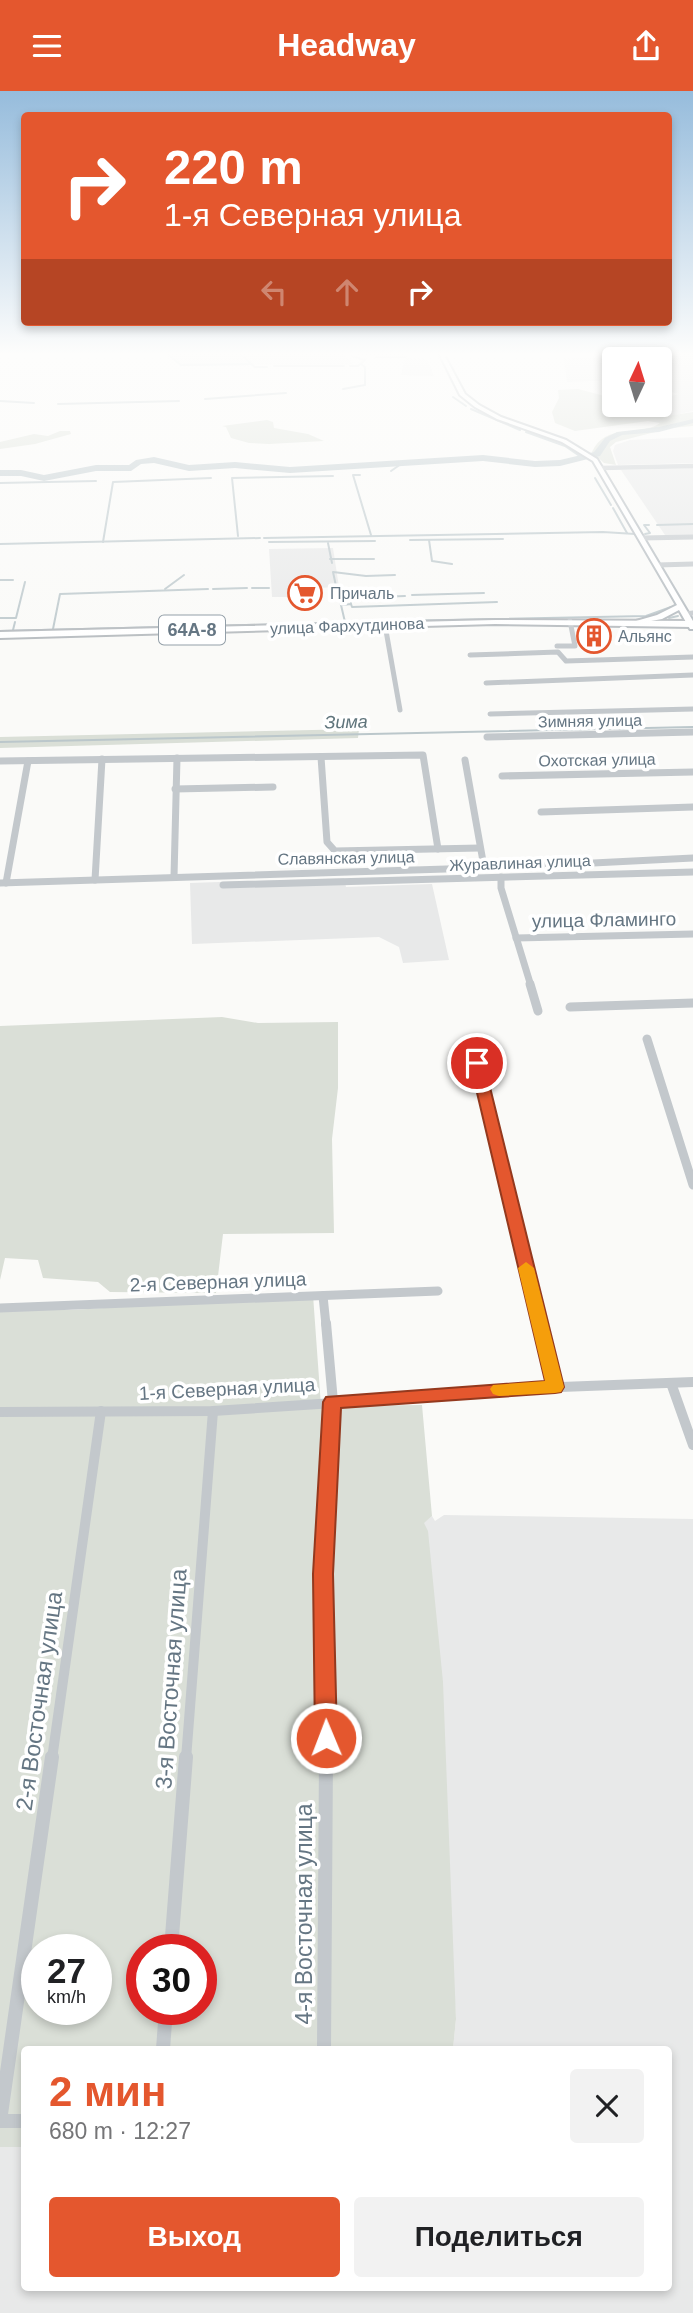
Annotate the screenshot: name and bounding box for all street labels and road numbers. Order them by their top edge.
road number: 64А-8 [159,615,225,645]
street label: улица Фархутдинова [270,615,424,637]
street label: Зимняя улица [538,712,642,730]
street label: Охотская улица [538,750,656,770]
street label: Славянская улица [277,848,415,868]
street label: Журавлиная улица [449,852,591,874]
street label: улица Фламинго [532,908,676,932]
street label: 2-я Северная улица [129,1268,307,1296]
street label: 1-я Северная улица [138,1374,316,1404]
street label: 3-я Восточная улица [150,1568,192,1790]
street label: 2-я Восточная улица [11,1590,67,1812]
street label: 4-я Восточная улица [291,1803,317,2025]

